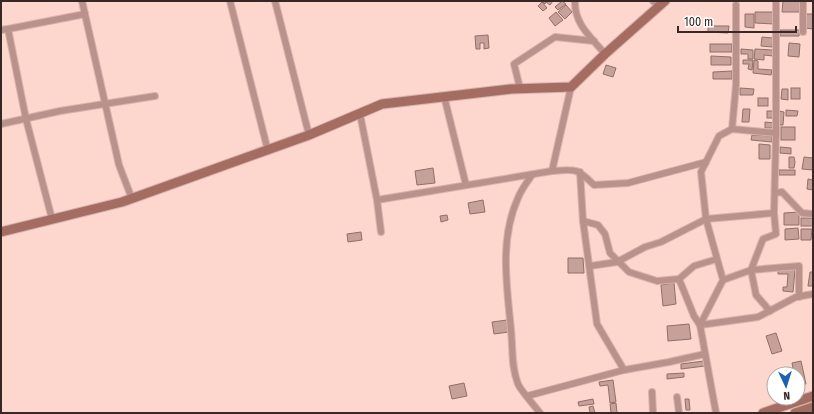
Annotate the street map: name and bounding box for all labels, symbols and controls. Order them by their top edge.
scale bar [678,8,796,34]
text: 100 m [684,15,713,29]
north arrow [766,366,806,406]
text: N [783,389,790,402]

